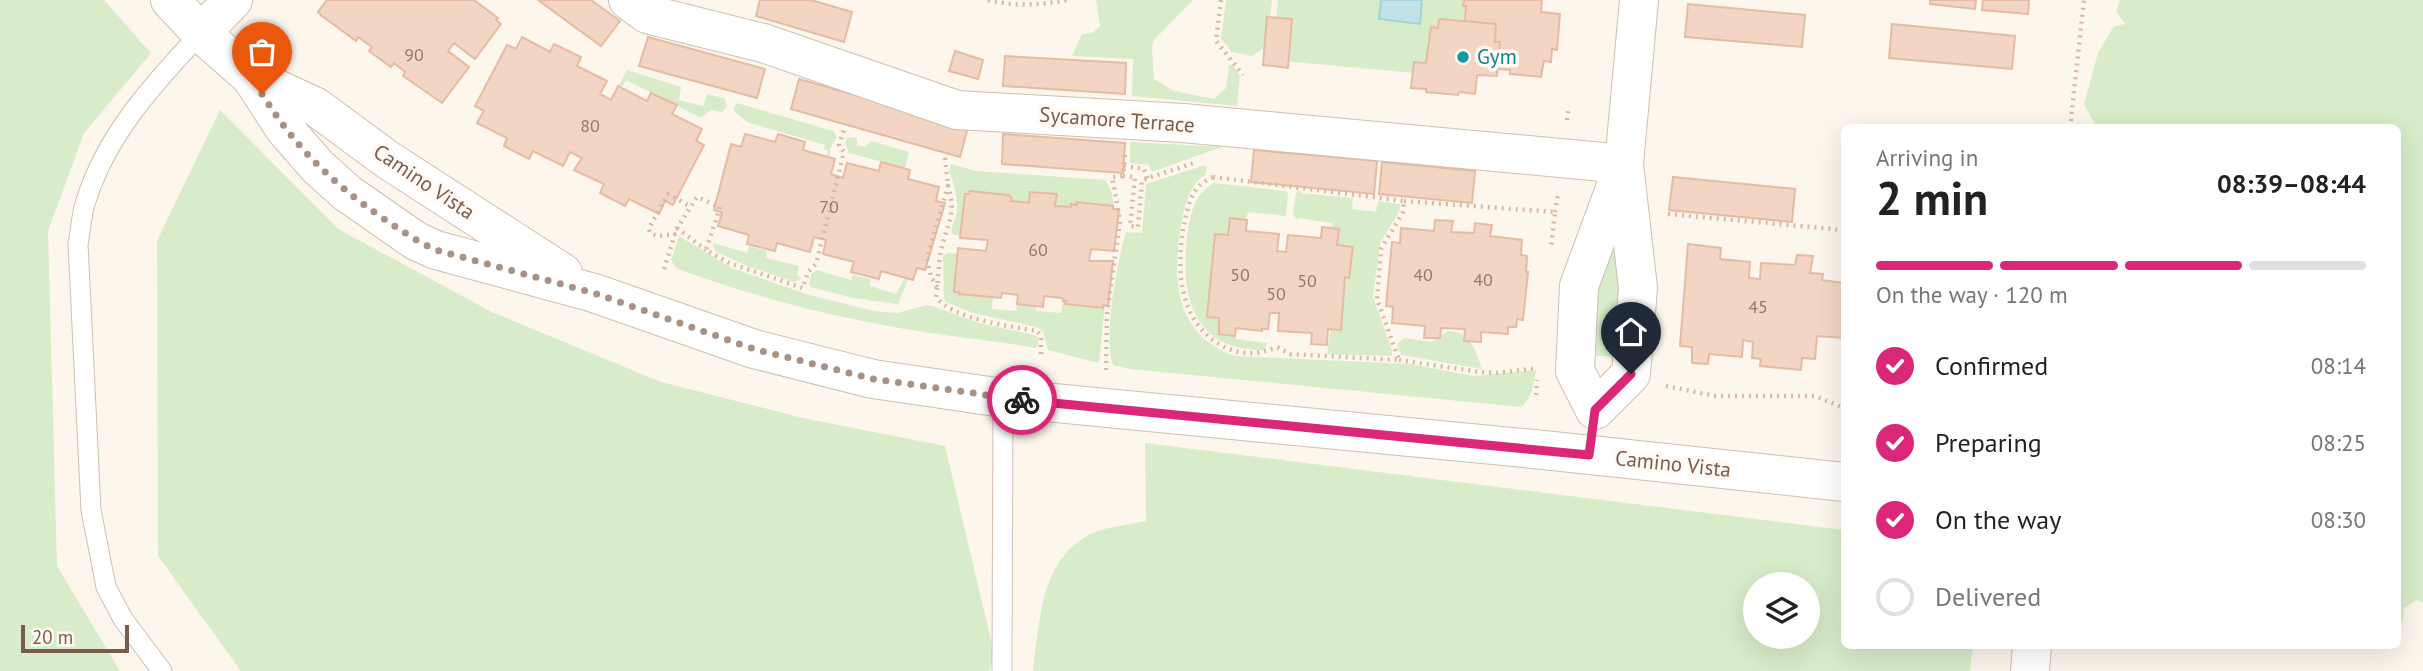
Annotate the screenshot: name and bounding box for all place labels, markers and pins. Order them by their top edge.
pin [232,22,292,94]
place label: Gym [1477,43,1517,70]
marker: Gym [1455,49,1471,65]
pin [1601,302,1661,374]

